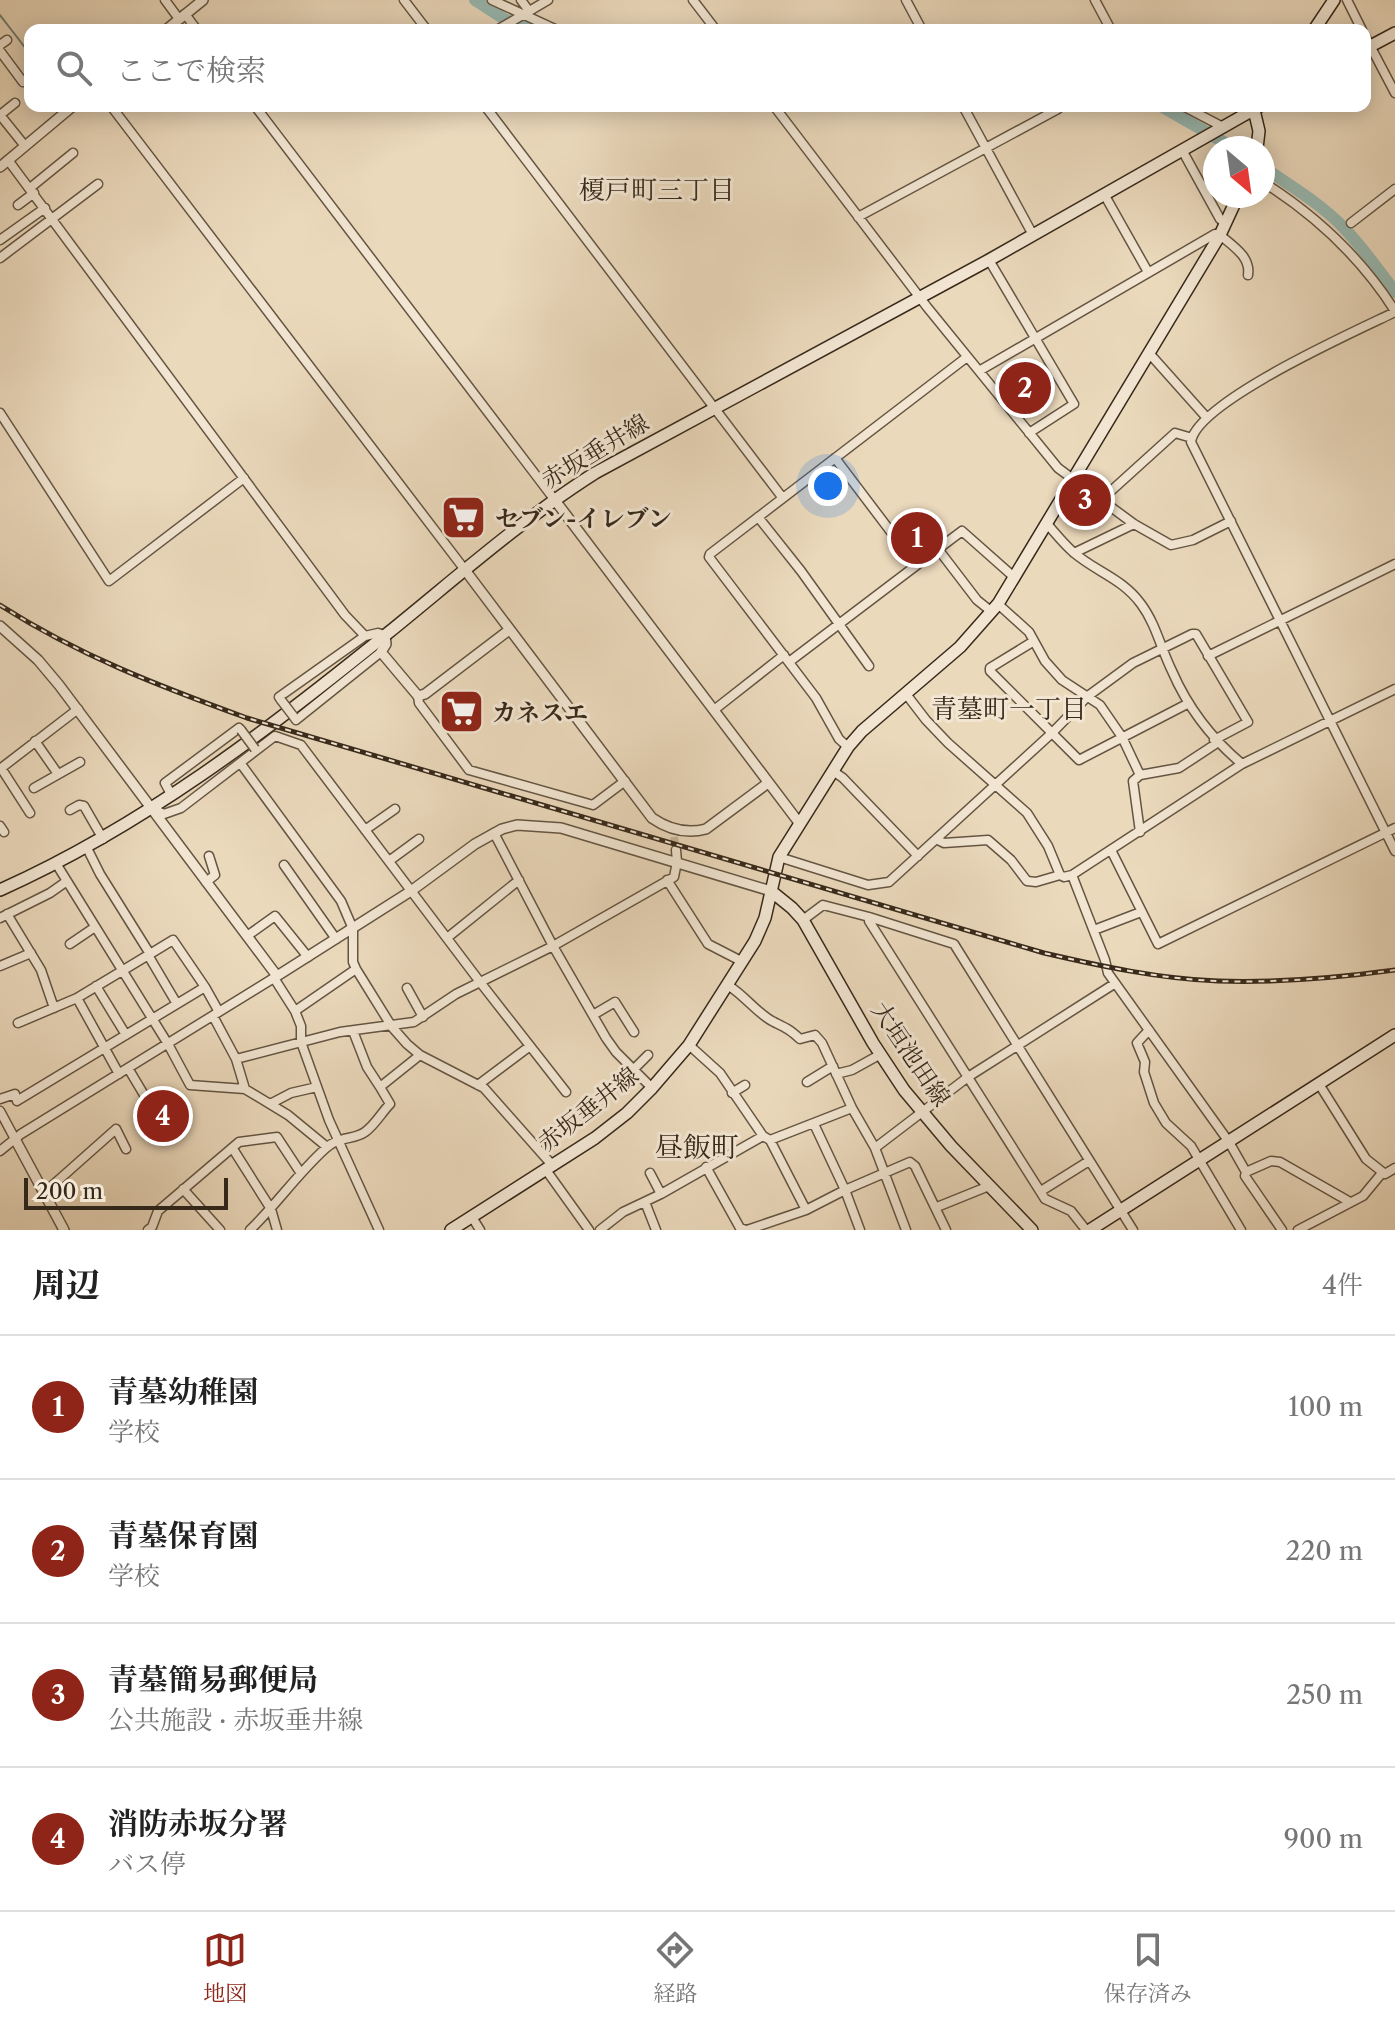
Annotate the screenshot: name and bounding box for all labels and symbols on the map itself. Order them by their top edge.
north arrow [1203,136,1275,208]
district label: 榎戸町三丁目 [579,174,735,206]
pin: 2 [999,358,1051,418]
street label: 赤坂垂井線 [536,408,654,494]
your location [808,466,848,506]
pin: 3 [1059,470,1111,530]
supermarket icon: セブン-イレブン [440,494,488,542]
place label: セブン-イレブン [495,504,672,533]
pin: 1 [891,508,943,568]
supermarket icon: カネスエ [437,688,485,736]
district label: 青墓町一丁目 [931,693,1087,725]
place label: カネスエ [492,698,588,727]
street label: 大垣池田線 [865,996,957,1112]
street label: 赤坂垂井線 [532,1061,644,1157]
pin: 4 [137,1086,189,1146]
district label: 昼飯町 [655,1130,739,1164]
scale bar [24,1174,228,1210]

